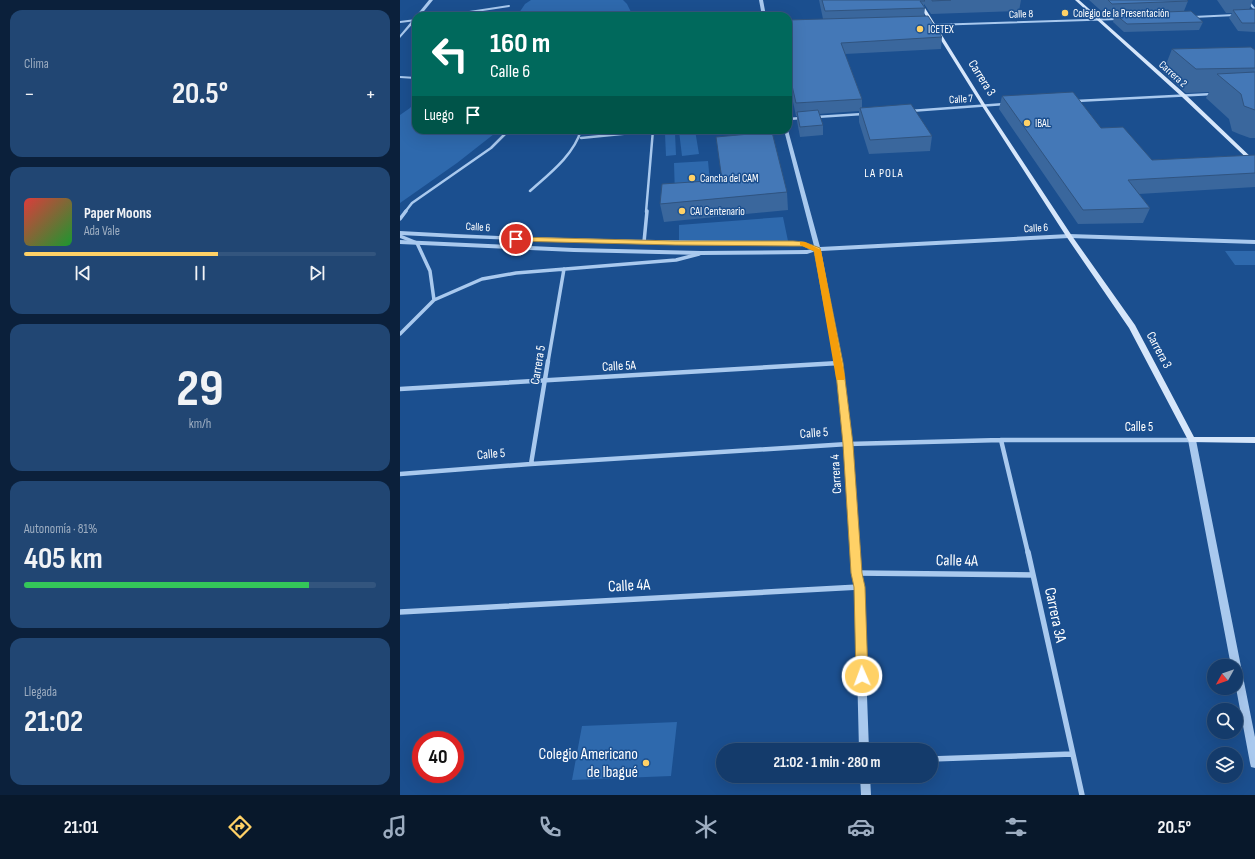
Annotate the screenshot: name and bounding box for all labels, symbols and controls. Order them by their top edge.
street label: Calle 8 [1009,7,1034,21]
place label: Colegio de la Presentación [1073,7,1170,20]
marker: Colegio de la Presentación [1060,8,1070,18]
place label: ICETEX [928,23,954,36]
marker: ICETEX [915,24,925,34]
text: 160 m [490,27,550,60]
icon: left [424,28,476,80]
text: Clima [24,56,49,72]
street label: Carrera 3 [965,57,999,99]
street label: Carrera 2 [1156,58,1190,90]
text: Calle 6 [490,61,530,82]
text: 20.5° [172,76,228,112]
text: − [24,81,35,108]
text: + [365,81,376,108]
street label: Calle 7 [949,92,974,106]
icon: arrive [462,104,484,126]
text: Luego [424,106,454,125]
place label: IBAL [1035,117,1051,130]
marker: IBAL [1022,118,1032,128]
district label: LA POLA [864,166,904,181]
place label: Cancha del CAM [700,172,759,185]
marker: Cancha del CAM [687,173,697,183]
text: Paper Moons [84,204,152,223]
place label: CAI Centenario [690,205,745,218]
marker: CAI Centenario [677,206,687,216]
street label: Calle 6 [465,220,491,234]
street label: Calle 6 [1023,221,1049,235]
pin [499,222,533,256]
text: Ada Vale [84,223,120,239]
icon: arrive [505,228,527,250]
icon: previous [72,262,94,284]
icon: pause [189,262,211,284]
icon: next [306,262,328,284]
street label: Carrera 3 [1143,329,1175,371]
street label: Carrera 5 [527,344,549,386]
street label: Calle 5A [602,357,637,375]
text: 29 [176,358,224,421]
text: km/h [189,416,211,432]
street label: Calle 5 [1125,419,1153,435]
street label: Calle 5 [799,424,829,442]
street label: Calle 5 [476,445,506,463]
street label: Carrera 4 [827,453,845,494]
text: Autonomía · 81% [24,521,97,537]
text: 405 km [24,541,103,577]
street label: Calle 4A [936,551,978,571]
street label: Calle 4A [607,575,651,597]
street label: Carrera 3A [1040,586,1070,644]
position arrow [841,655,883,697]
north arrow [1207,659,1243,695]
map controls [1207,659,1243,783]
text: Llegada [24,684,57,700]
button: search [1207,703,1243,739]
text: 21:02 [24,704,83,740]
speed limit sign: 40 [412,731,464,783]
place label: Colegio Americano de Ibagué [539,745,638,782]
button: layers [1207,747,1243,783]
text: 21:02 · 1 min · 280 m [773,753,881,772]
marker: Colegio Americano de Ibagué [641,758,651,768]
icon: directions [226,813,254,841]
icon: music [381,813,409,841]
icon: phone [536,813,564,841]
icon: climate [692,813,720,841]
icon: car [847,813,875,841]
icon: filters [1002,813,1030,841]
text: 21:01 [64,817,98,838]
text: 20.5° [1158,817,1191,838]

